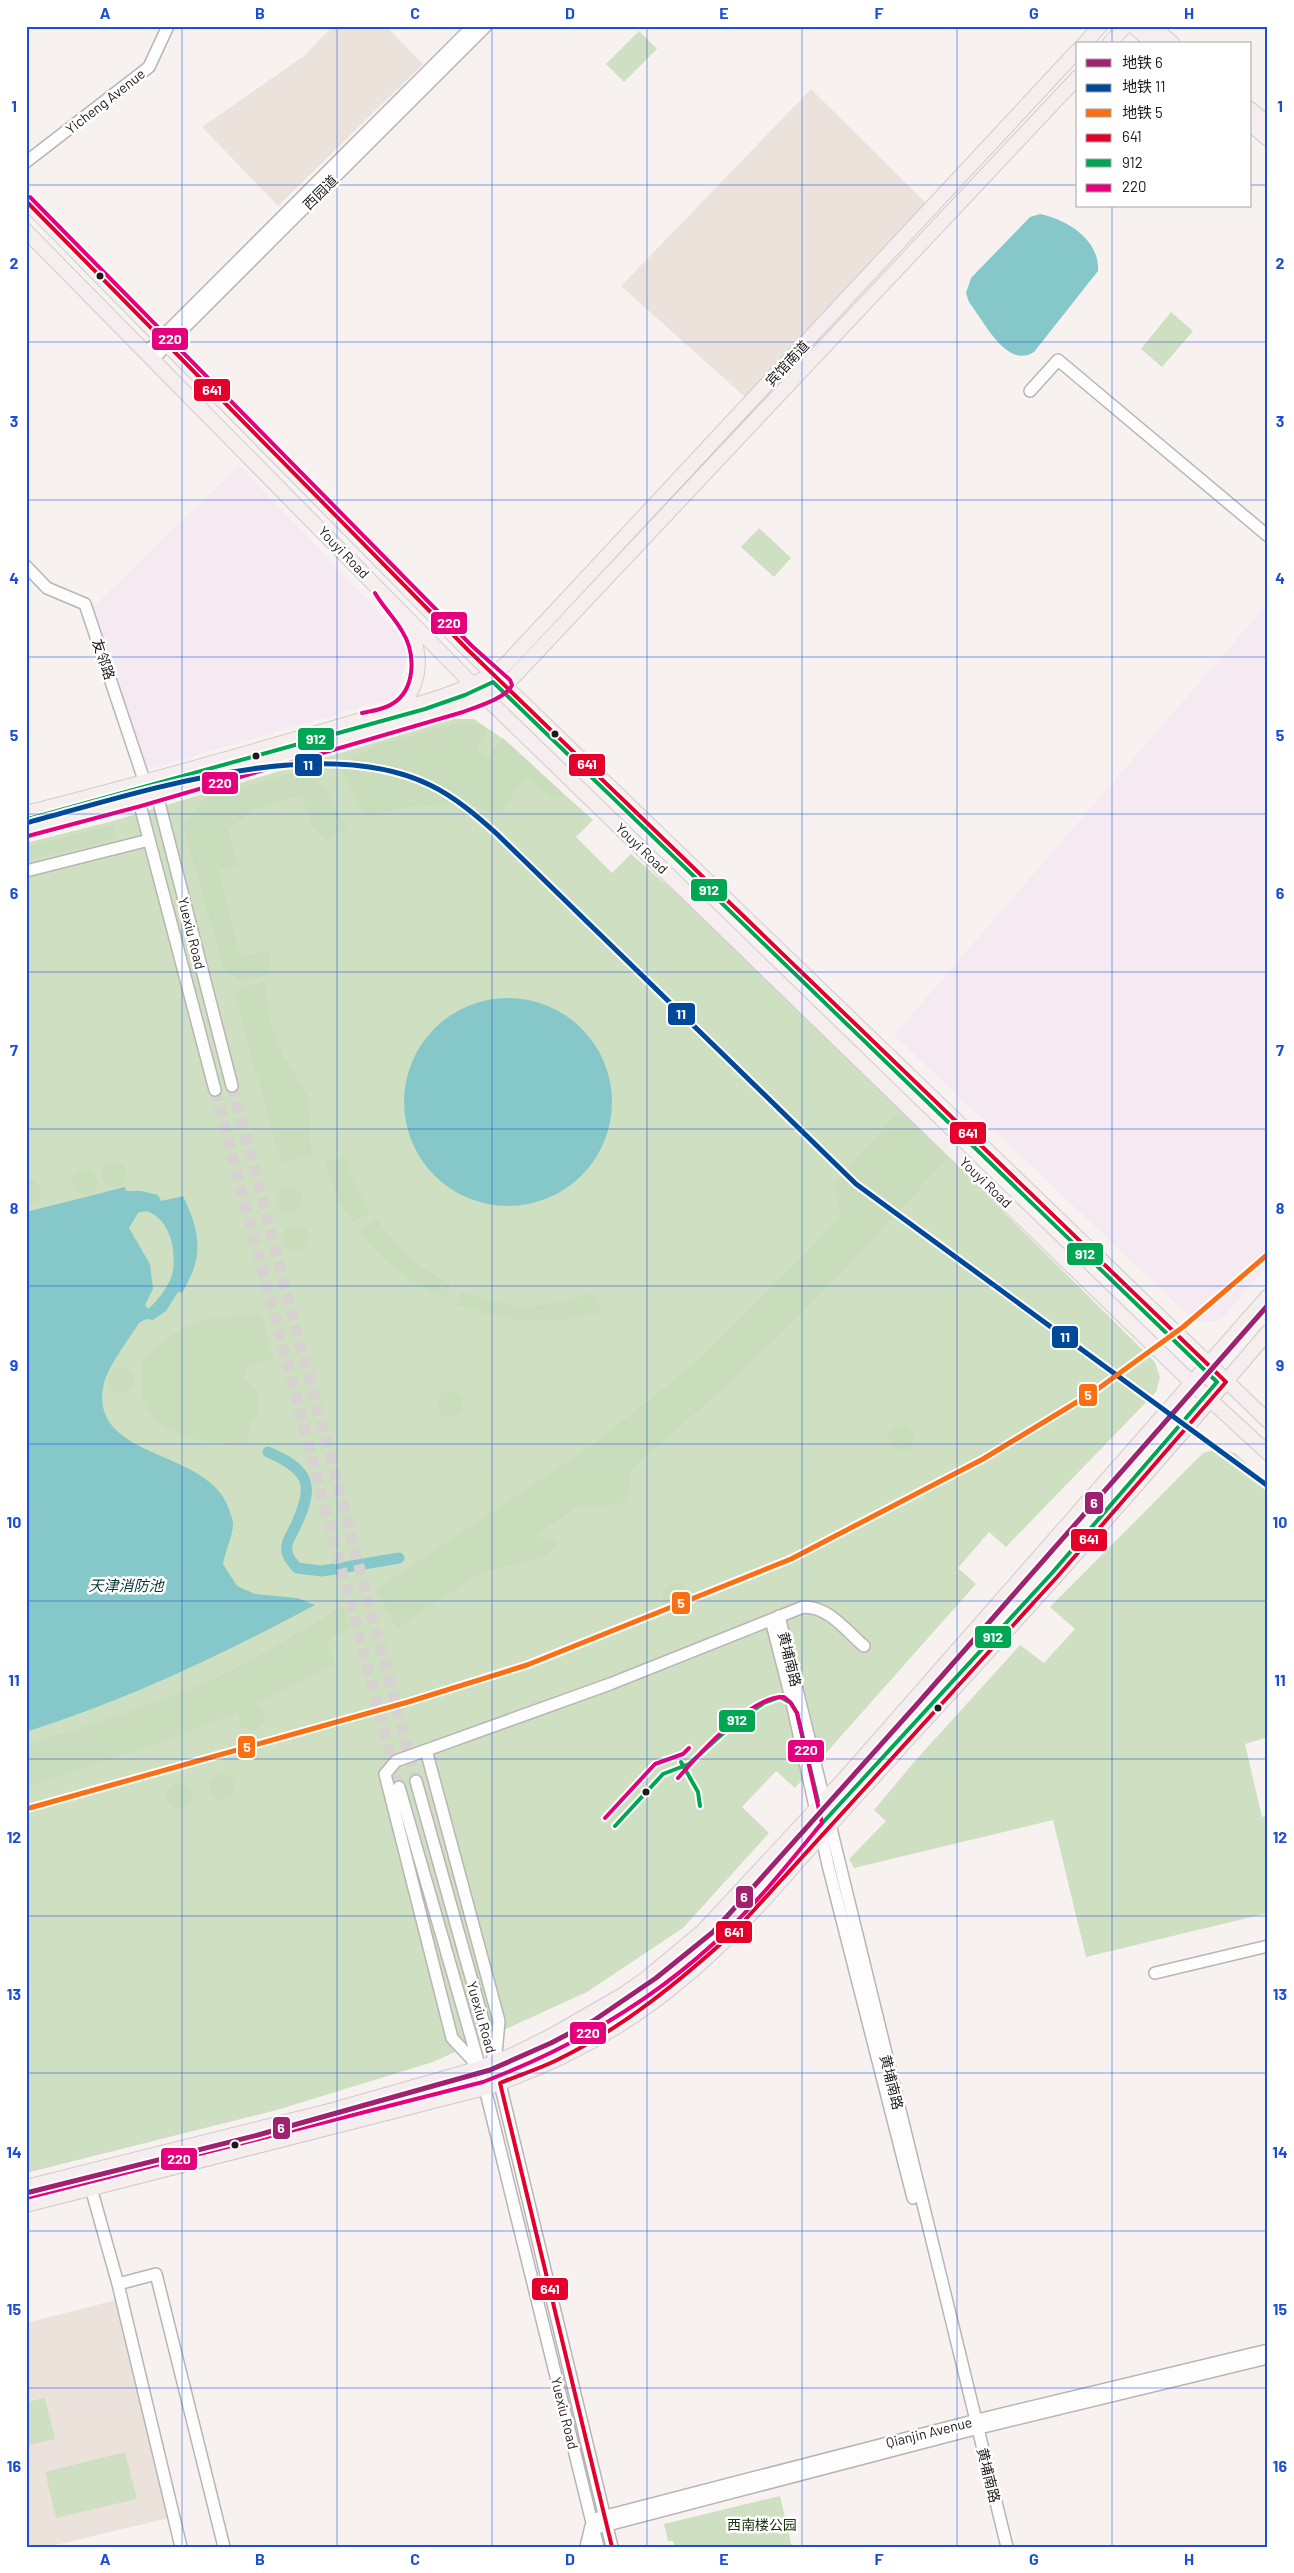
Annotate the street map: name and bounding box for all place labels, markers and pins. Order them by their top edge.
unlabelled marker [95,271,105,281]
unlabelled marker [550,729,560,739]
unlabelled marker [251,751,261,761]
unlabelled marker [933,1703,943,1713]
unlabelled marker [641,1787,651,1797]
unlabelled marker [230,2140,240,2150]

